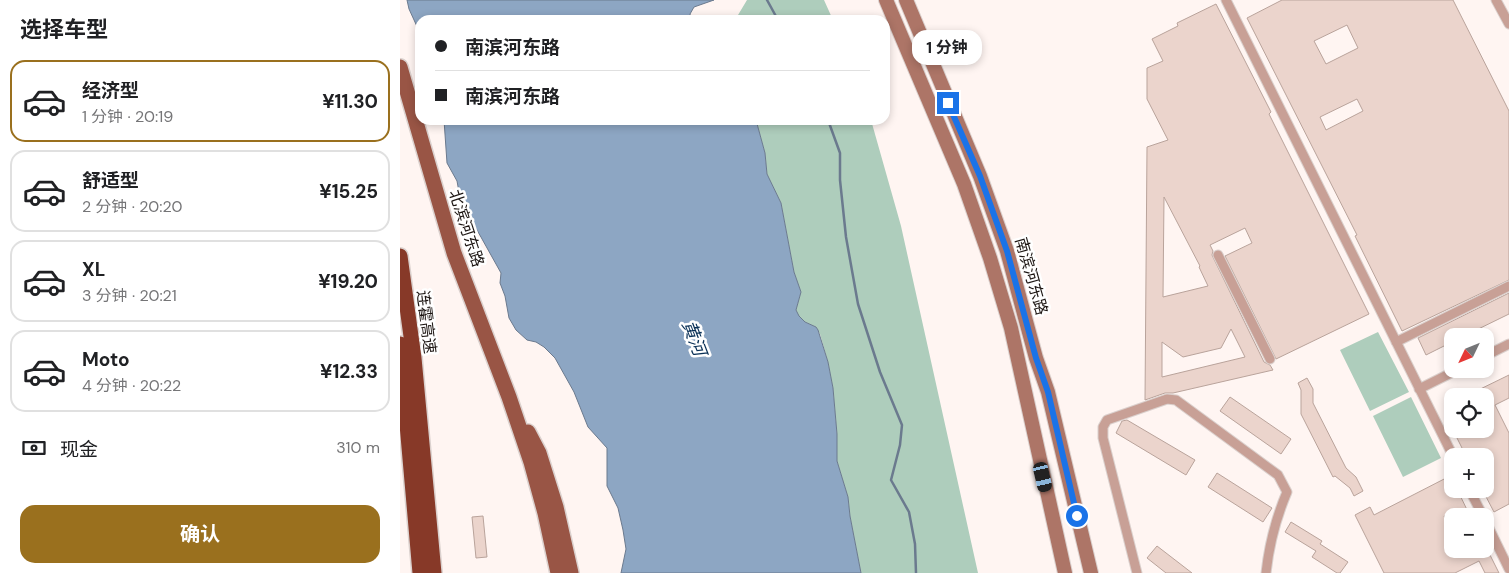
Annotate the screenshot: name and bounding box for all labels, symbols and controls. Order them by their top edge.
text: 选择车型 [20,15,108,44]
callout: 1 分钟 [913,31,983,66]
text: 南滨河东路 [465,35,560,60]
text: 1 分钟 [926,37,968,58]
text: 经济型 [82,78,139,103]
icon: car [22,79,67,124]
text: 南滨河东路 [465,84,560,109]
text: ¥11.30 [322,89,378,114]
route end [937,92,959,114]
text: 1 分钟 · 20:19 [82,106,173,127]
text: 舒适型 [82,168,139,193]
icon: car [22,169,67,214]
text: ¥15.25 [319,179,378,204]
street label: 北滨河东路 [444,187,489,269]
text: 2 分钟 · 20:20 [82,196,182,217]
street label: 南滨河东路 [1010,235,1053,317]
text: XL [82,257,105,282]
icon: car [22,259,67,304]
text: ¥19.20 [318,269,378,294]
text: 3 分钟 · 20:21 [82,285,177,306]
street label: 连霍高速 [412,289,441,355]
water label: 黄河 [676,317,713,362]
north arrow [1444,328,1494,378]
map controls [1444,328,1494,558]
text: Moto [82,347,130,372]
icon: car [22,349,67,394]
text: ¥12.33 [320,359,378,384]
text: 4 分钟 · 20:22 [82,375,181,396]
button: locate [1444,388,1494,438]
icon: cash [20,434,48,462]
text: 现金 [60,437,98,462]
text: 310 m [336,437,380,458]
button: + [1444,448,1494,498]
car [1032,461,1053,493]
button: 确认 [20,505,380,563]
route start [1066,505,1088,527]
button: − [1444,508,1494,558]

